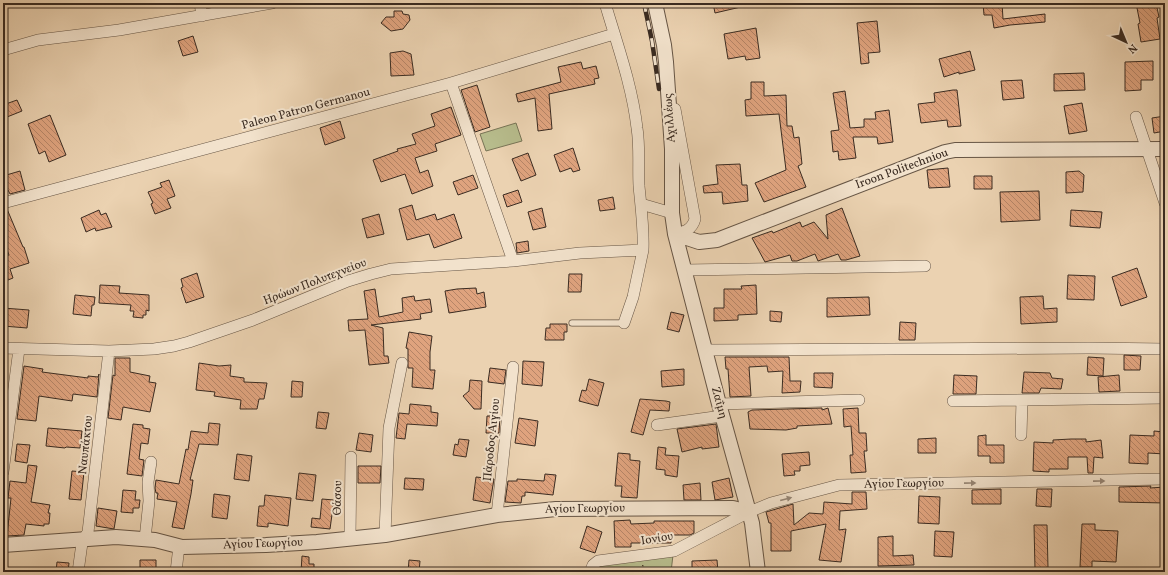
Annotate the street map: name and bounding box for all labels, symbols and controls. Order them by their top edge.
north arrow [1106,22,1146,62]
text: N [1124,40,1140,56]
street label: Paleon Patron Germanou [240,84,372,134]
street label: Αχιλλέως [660,93,680,143]
street label: Iroon Politechniou [853,145,951,193]
street label: Ηρώων Πολυτεχνείου [261,255,369,309]
street label: Ζαΐμη [707,385,731,421]
street label: Πάροδος Αιγίου [480,398,504,482]
street label: Ναυπάκτου [75,415,97,475]
street label: Αγίου Γεωργίου [864,475,944,493]
one-way arrow [1093,477,1105,484]
street label: Θάσου [330,480,346,516]
one-way arrow [964,480,977,486]
one-way arrow [779,496,792,502]
street label: Αγίου Γεωργίου [545,500,625,518]
street label: Ιονίου [640,529,674,549]
street label: Αγίου Γεωργίου [223,535,303,553]

